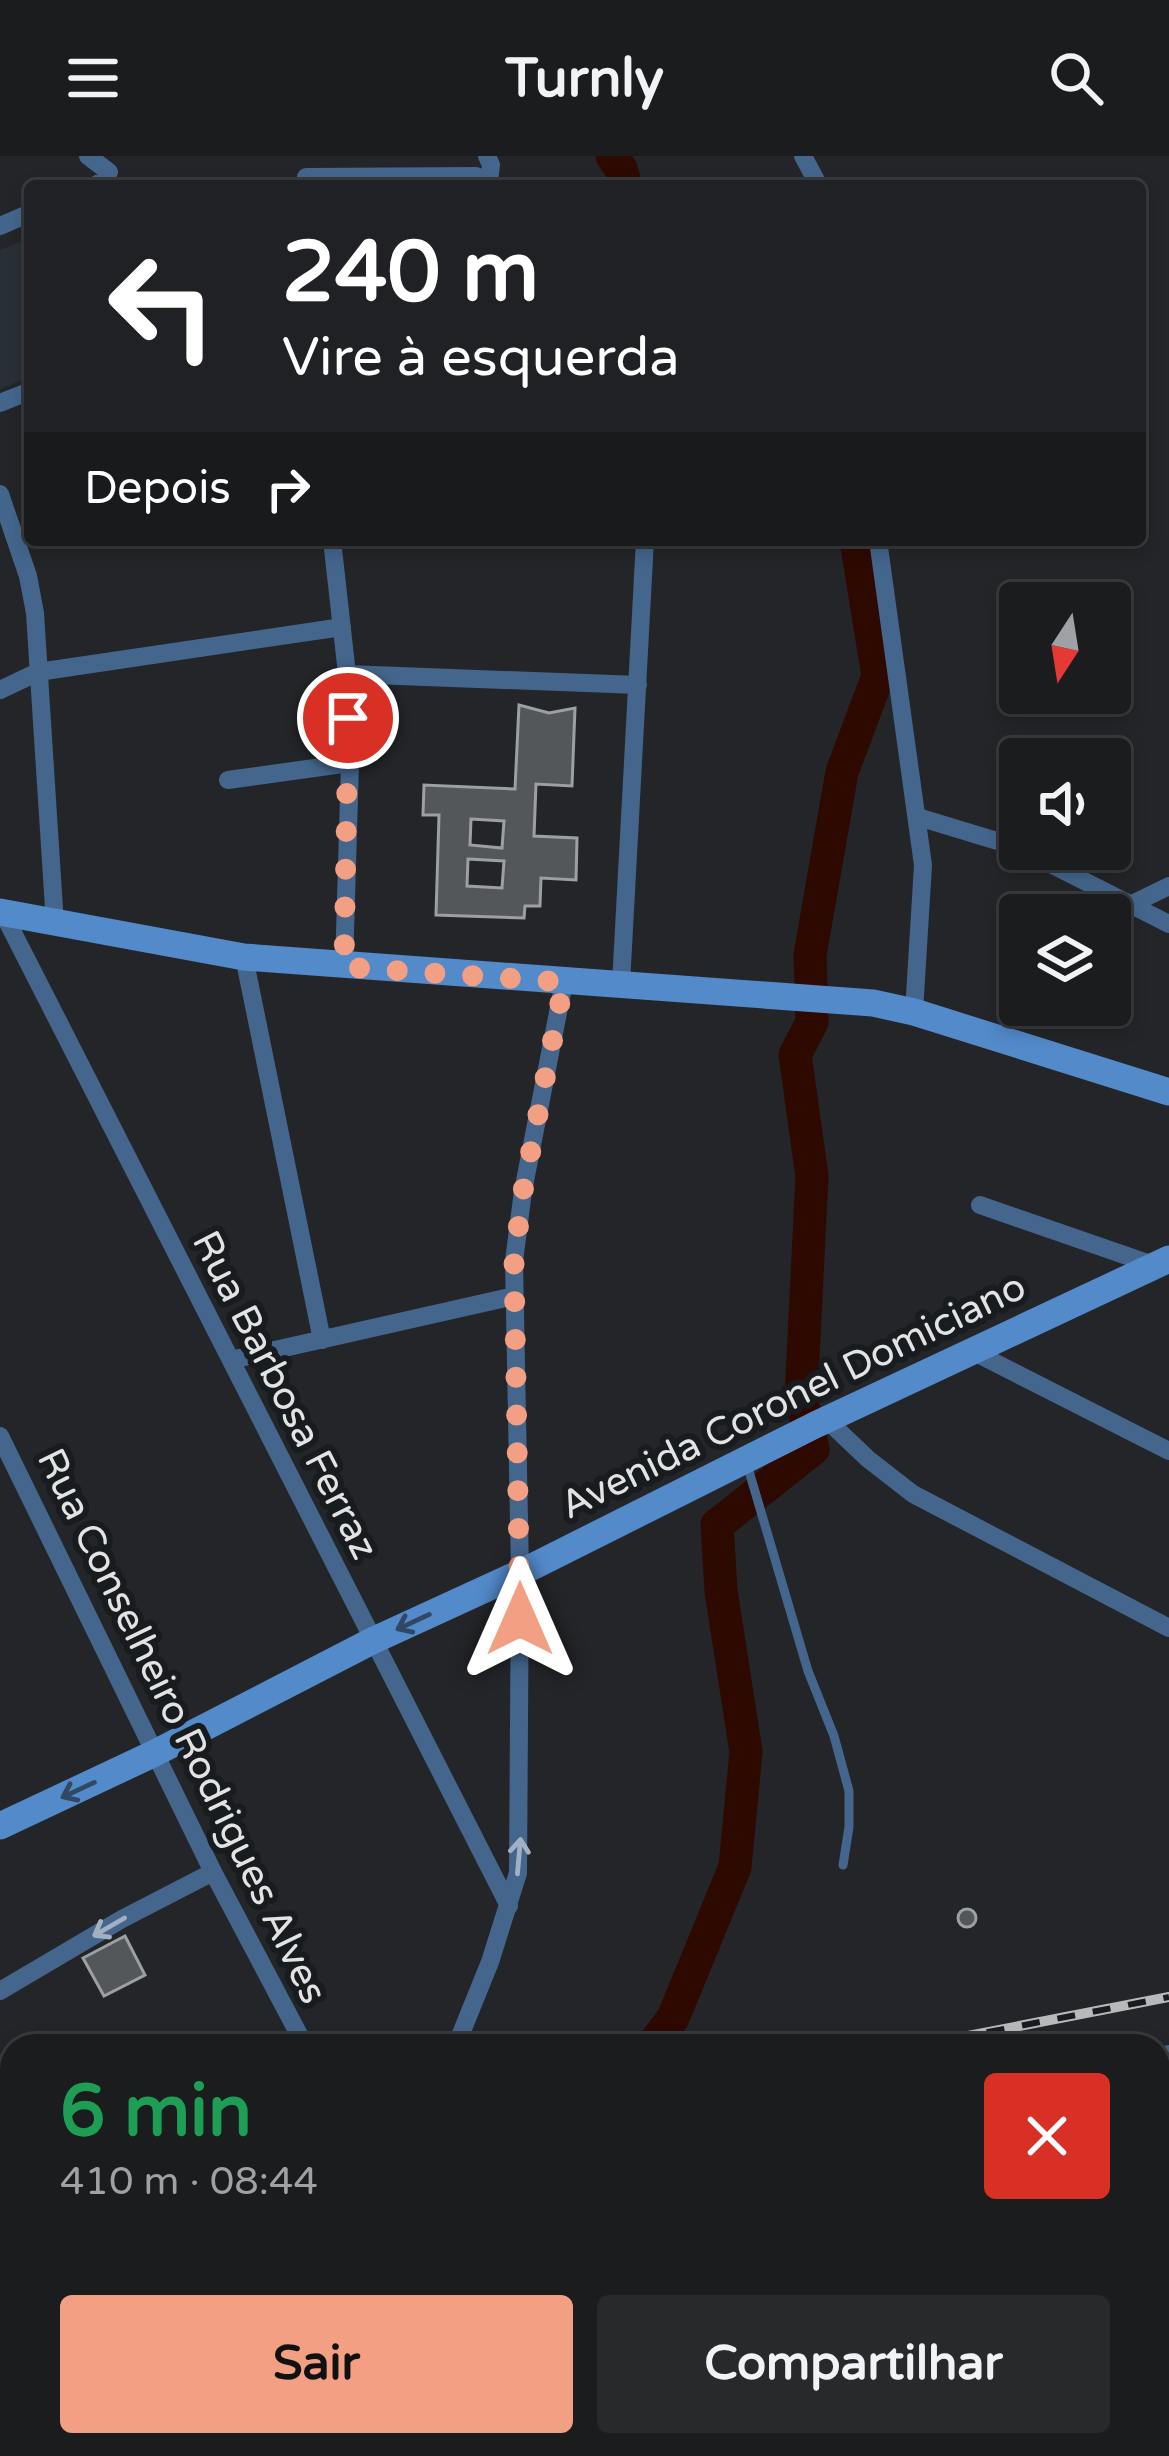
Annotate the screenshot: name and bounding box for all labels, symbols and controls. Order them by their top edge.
icon: menu [60,45,126,111]
icon: search [1043,45,1109,111]
text: Turnly [505,46,664,111]
text: 240 m [282,223,539,324]
icon: left [84,228,240,384]
text: Vire à esquerda [282,325,680,390]
icon: right [255,456,321,522]
text: Depois [84,462,231,516]
north arrow [999,582,1131,714]
map controls [999,582,1131,1026]
pin [297,667,399,769]
icon: arrive [315,685,381,751]
button: sound [999,738,1131,870]
button: layers [999,894,1131,1026]
street label: Rua Barbosa Ferraz [182,1223,388,1567]
street label: Avenida Coronel Domiciano [553,1263,1033,1529]
street label: Rua Conselheiro Rodrigues Alves [27,1441,337,2011]
position arrow [457,1556,583,1682]
one-way arrow [396,1612,432,1634]
one-way arrow [61,1780,97,1802]
one-way arrow [507,1837,530,1876]
one-way arrow [93,1915,127,1939]
text: 6 min [60,2069,252,2156]
button: close [984,2073,1110,2199]
text: 410 m · 08:44 [60,2158,318,2205]
button: Sair [60,2295,573,2433]
button: Compartilhar [597,2295,1110,2433]

